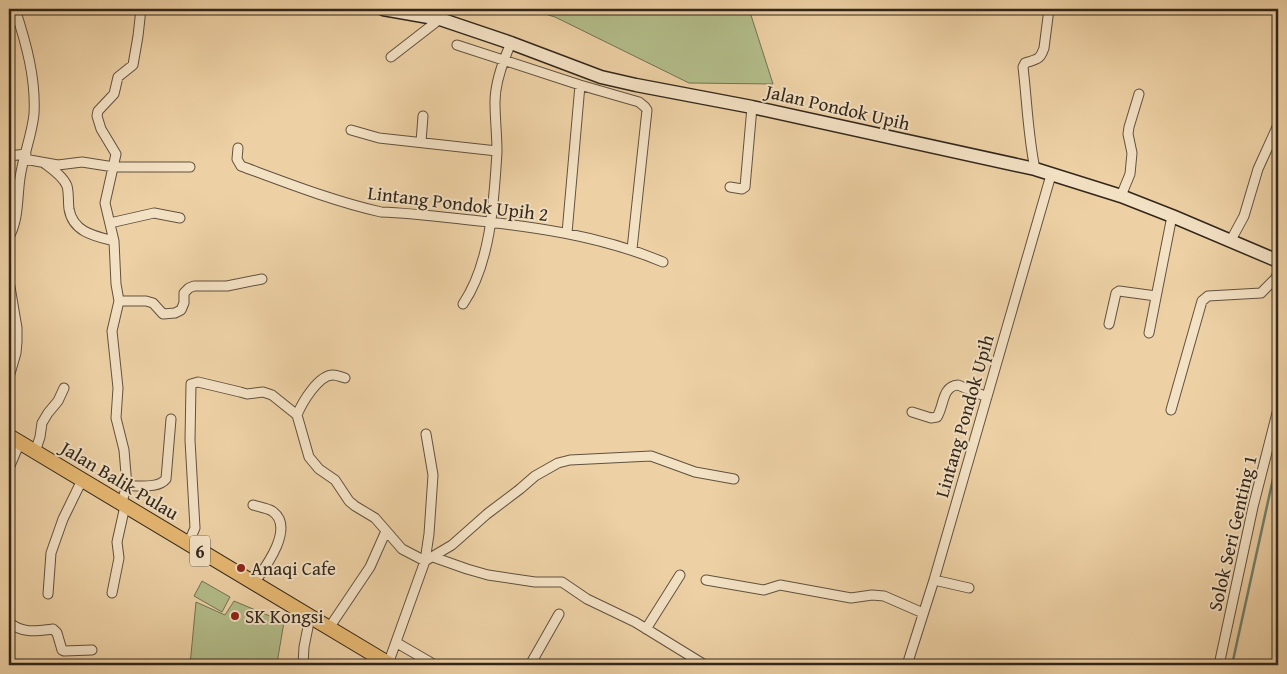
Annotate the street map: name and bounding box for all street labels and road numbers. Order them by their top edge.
street label: Jalan Pondok Upih [761,76,913,137]
street label: Lintang Pondok Upih 2 [366,178,550,228]
street label: Lintang Pondok Upih [927,331,1001,501]
street label: Jalan Balik Pulau [54,433,185,527]
street label: Solok Seri Genting 1 [1200,452,1264,614]
road number: 6 [190,536,210,566]

